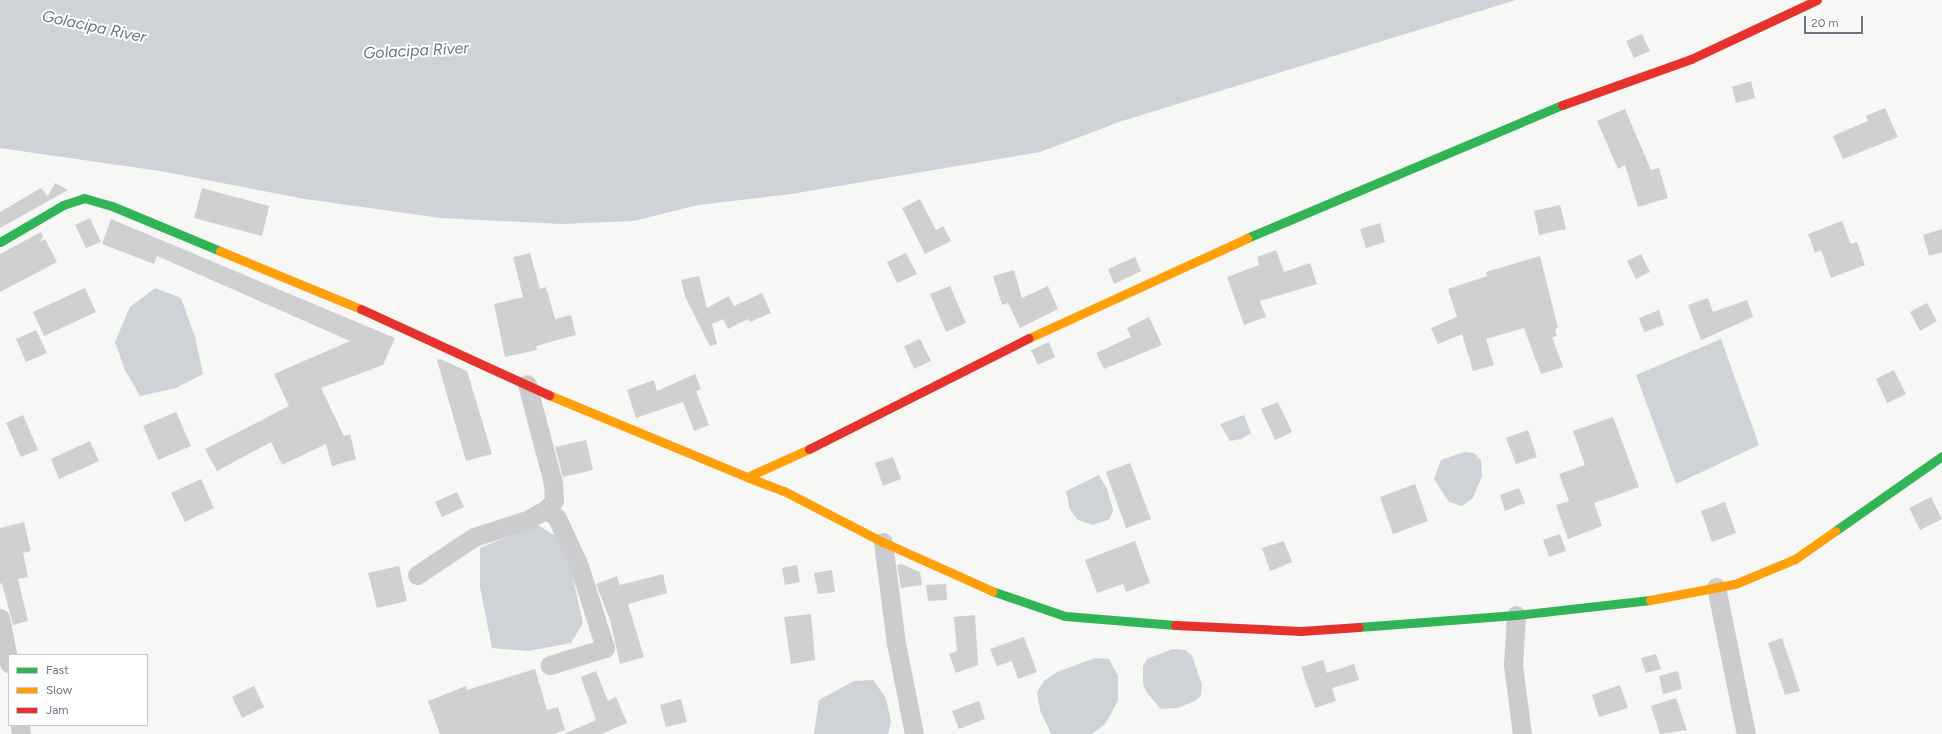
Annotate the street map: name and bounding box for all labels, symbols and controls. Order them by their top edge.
water label: Golacipa River [40,7,148,47]
scale bar [1806,8,1865,34]
text: 20 m [1811,16,1839,30]
water label: Golacipa River [363,39,469,63]
legend [8,654,148,726]
text: Fast [46,663,69,677]
text: Slow [46,683,72,697]
text: Jam [46,703,69,717]

